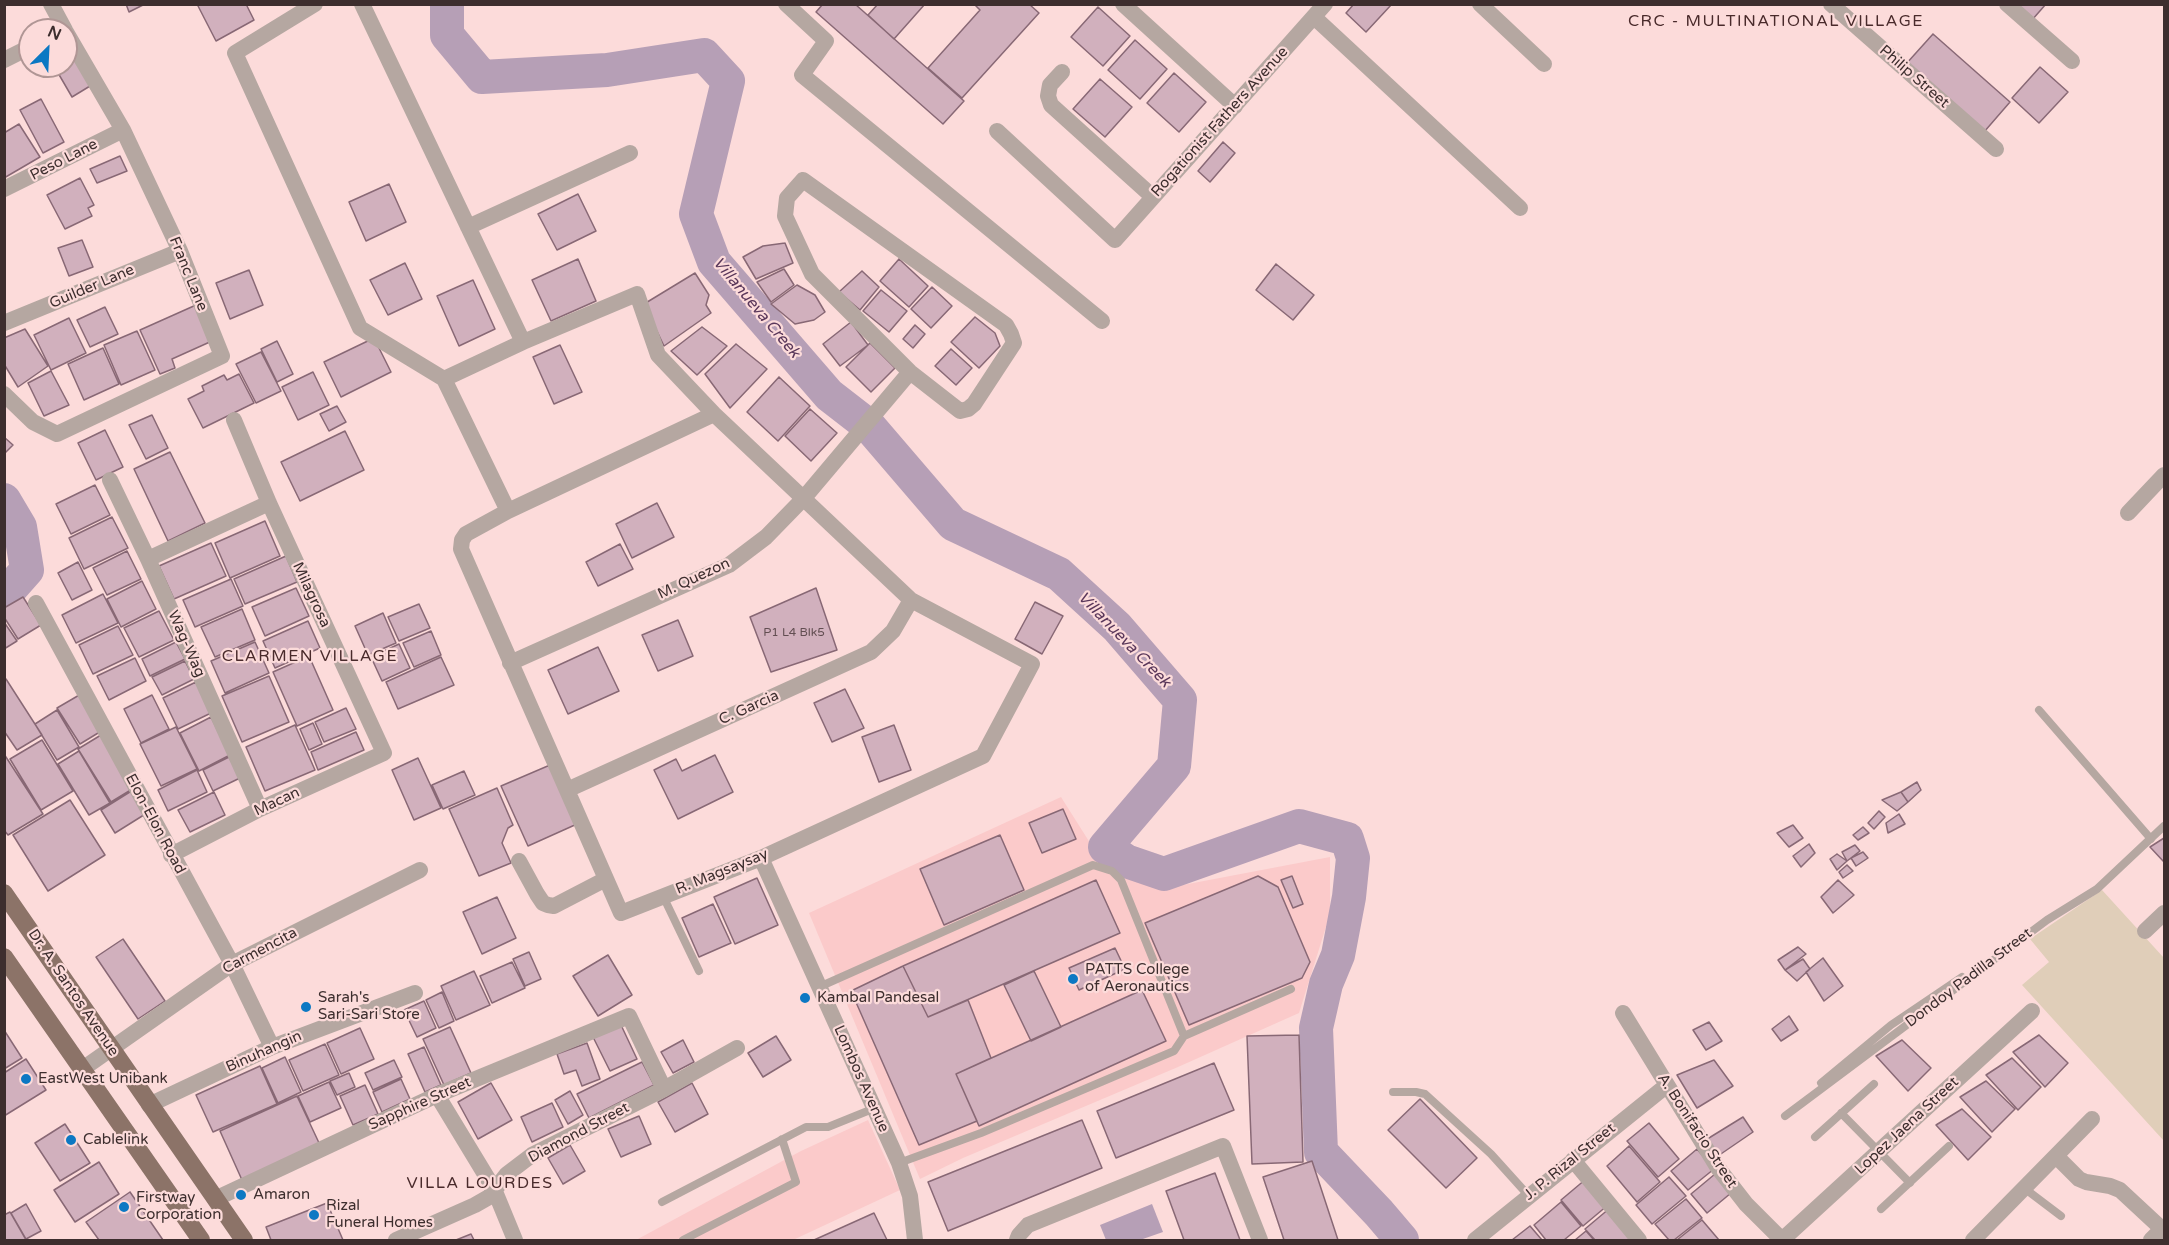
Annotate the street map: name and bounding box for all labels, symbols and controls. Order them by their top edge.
district label: CRC - MULTINATIONAL VILLAGE [1628,12,1924,32]
north arrow [18,18,78,78]
text: N [45,22,64,45]
street label: Philip Street [1875,42,1953,112]
street label: Rogationist Fathers Avenue [1148,43,1292,201]
street label: Peso Lane [27,135,101,185]
street label: Franc Lane [165,234,211,314]
water label: Villanueva Creek [708,254,804,362]
street label: Guilder Lane [47,261,137,313]
street label: M. Quezon [655,554,733,604]
street label: Milagrosa [288,559,334,631]
water label: Villanueva Creek [1073,588,1175,692]
street label: Wag-Wag [163,608,209,680]
house number: P1 L4 Blk5 [763,626,825,640]
district label: CLARMEN VILLAGE [222,647,398,667]
street label: C. Garcia [716,687,782,729]
street label: Elon-Elon Road [121,771,189,877]
street label: Macan [251,784,303,820]
street label: R. Magsaysay [673,845,771,899]
street label: Carmencita [220,924,300,978]
street label: Dondoy Padilla Street [1902,925,2036,1031]
street label: Dr. A. Santos Avenue [24,926,122,1060]
place label: PATTS College of Aeronautics [1085,961,1189,996]
marker: PATTS College of Aeronautics [1066,972,1080,986]
place label: Sarah's Sari-Sari Store [318,989,420,1024]
place label: Kambal Pandesal [817,989,939,1007]
marker: Kambal Pandesal [798,991,812,1005]
marker: Sarah's Sari-Sari Store [299,1000,313,1014]
street label: Lombos Avenue [829,1023,893,1135]
street label: Binuhangin [223,1027,305,1077]
place label: EastWest Unibank [38,1070,168,1088]
street label: A. Bonifacio Street [1653,1070,1741,1192]
marker: EastWest Unibank [19,1072,33,1086]
street label: Sapphire Street [366,1073,474,1135]
street label: Lopez Jaena Street [1851,1073,1963,1179]
street label: Diamond Street [526,1099,632,1167]
street label: J. P. Rizal Street [1521,1120,1619,1204]
place label: Cablelink [83,1131,148,1149]
marker: Cablelink [64,1133,78,1147]
district label: VILLA LOURDES [406,1174,554,1194]
place label: Amaron [253,1186,310,1204]
marker: Amaron [234,1188,248,1202]
place label: Firstway Corporation [136,1189,221,1224]
place label: Rizal Funeral Homes [326,1197,433,1232]
marker: Firstway Corporation [117,1200,131,1214]
marker: Rizal Funeral Homes [307,1208,321,1222]

